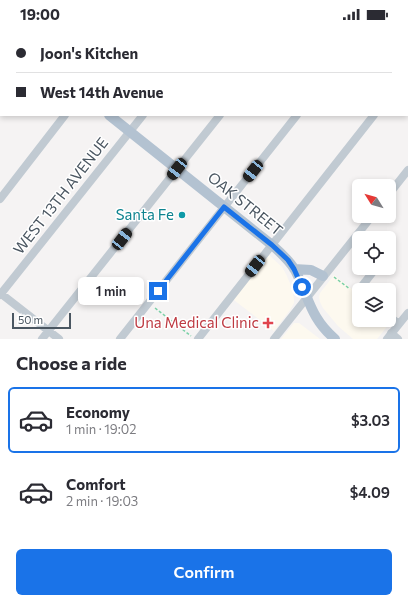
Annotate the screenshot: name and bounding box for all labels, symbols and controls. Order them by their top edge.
text: 19:00 [20,5,60,23]
text: Joon's Kitchen [40,44,138,62]
text: West 14th Avenue [40,83,163,101]
street label: WEST 13TH AVENUE [9,133,111,257]
car [165,156,189,182]
car [241,158,265,184]
street label: OAK STREET [205,168,287,239]
north arrow [352,179,396,223]
map controls [352,179,396,327]
place label: Santa Fe [116,205,174,223]
marker: Santa Fe [177,210,187,220]
car [110,226,134,252]
button: locate [352,231,396,275]
car [243,253,267,279]
callout: 1 min [78,277,144,305]
route start [293,278,311,296]
route end [149,282,167,300]
text: 1 min [96,283,126,299]
button: layers [352,283,396,327]
scale bar [12,311,71,330]
text: 50 m [18,313,43,326]
place label: Una Medical Clinic [134,313,259,331]
marker: Una Medical Clinic [262,317,274,329]
text: Choose a ride [16,352,127,374]
icon: car [18,402,54,438]
text: Economy [66,403,130,421]
text: $3.03 [351,411,390,429]
text: 1 min · 19:02 [66,421,136,437]
icon: car [18,474,54,510]
text: Comfort [66,475,126,493]
text: $4.09 [350,483,390,501]
text: 2 min · 19:03 [66,493,138,509]
button: Confirm [16,549,392,595]

